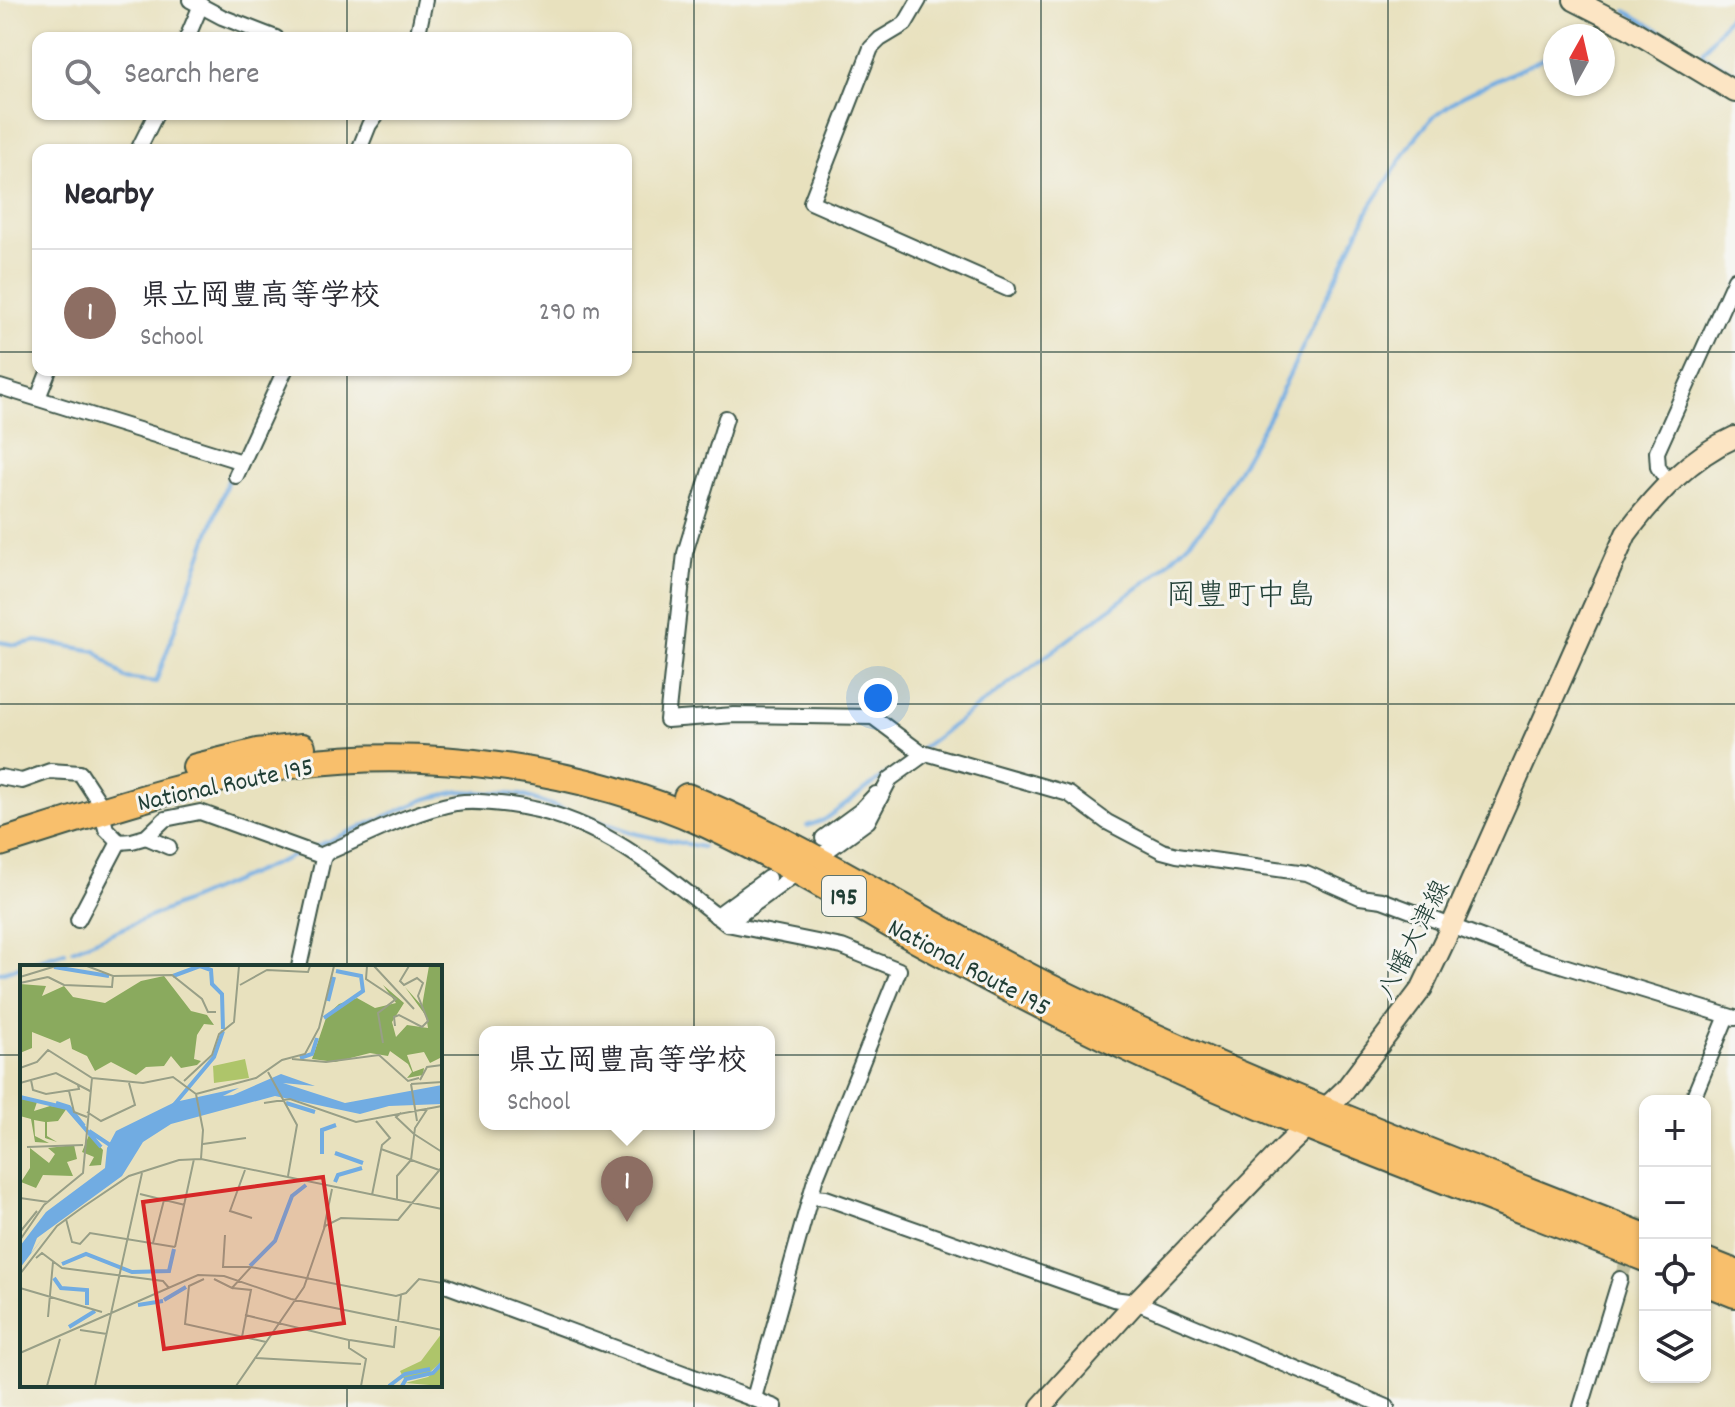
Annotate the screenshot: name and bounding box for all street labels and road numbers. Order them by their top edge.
street label: National Route 195 [134,750,317,823]
street label: 八幡大津線 [1369,874,1461,1007]
road number: 195 [822,876,866,916]
street label: National Route 195 [880,911,1056,1028]

